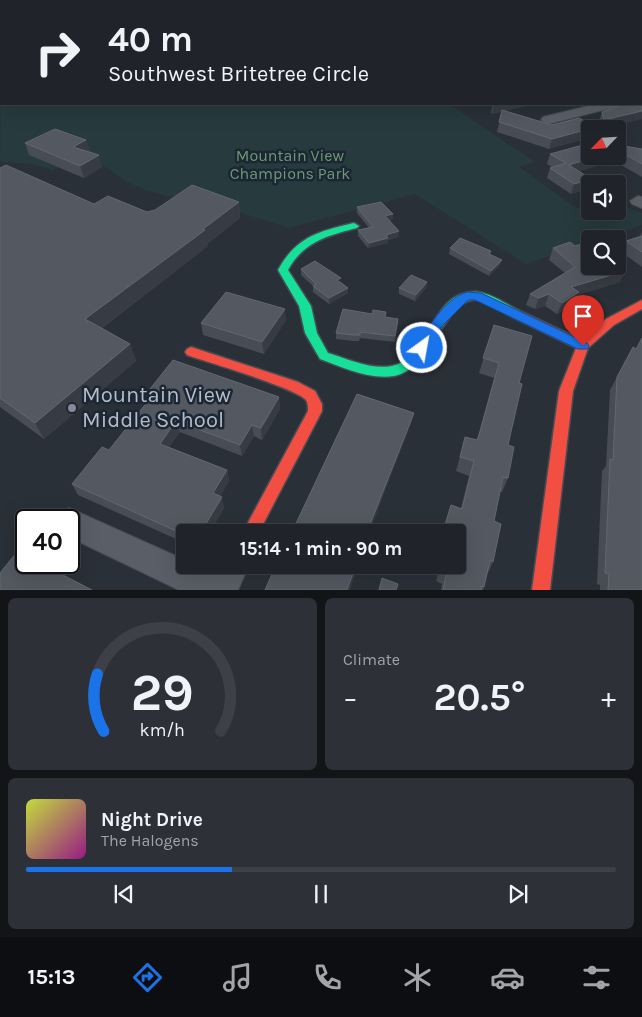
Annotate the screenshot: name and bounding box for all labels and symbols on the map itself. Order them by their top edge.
north arrow [581,120,626,165]
park label: Mountain View Champions Park [230,146,350,183]
pin [562,295,604,346]
position arrow [395,321,447,373]
place label: Mountain View Middle School [82,382,231,433]
marker: Mountain View Middle School [66,402,78,414]
speed limit sign: 40 [15,509,80,574]

